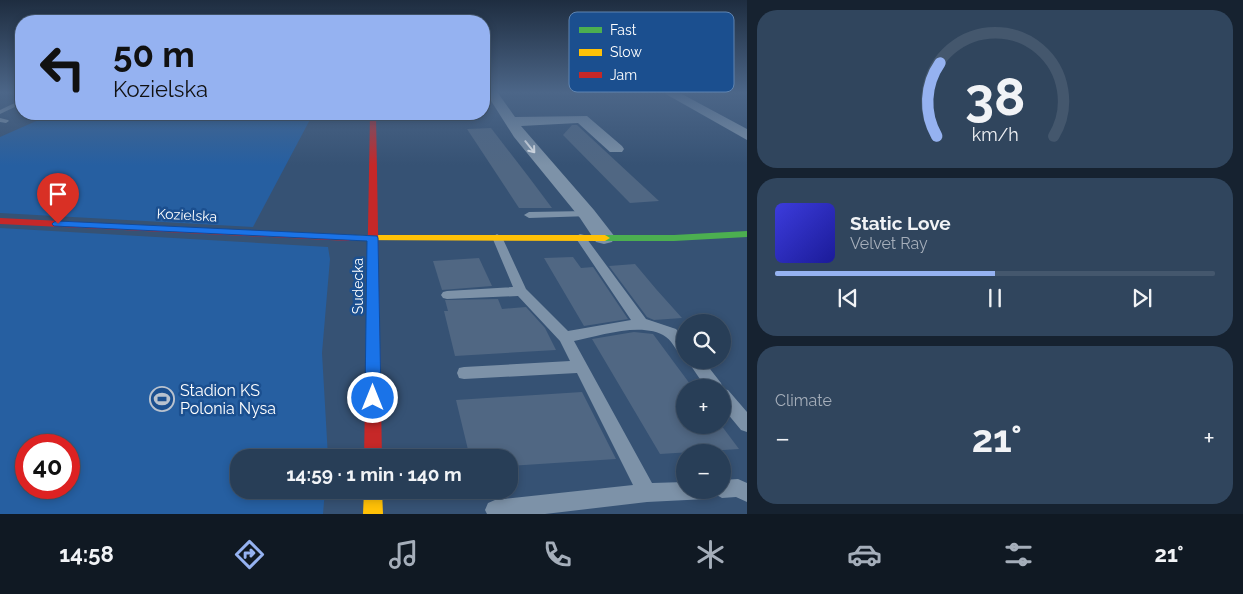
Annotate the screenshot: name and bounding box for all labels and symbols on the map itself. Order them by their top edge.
legend [569,12,734,92]
text: Fast [610,22,637,38]
text: Slow [610,44,642,60]
text: Jam [610,67,637,83]
one-way arrow [524,141,536,154]
pin [37,173,79,224]
street label: Kozielska [156,205,218,225]
street label: Sudecka [350,258,366,314]
position arrow [346,371,398,423]
place label: Stadion KS Polonia Nysa [180,381,276,418]
sports icon: Stadion KS Polonia Nysa [149,386,175,412]
speed limit sign: 40 [15,434,80,499]

